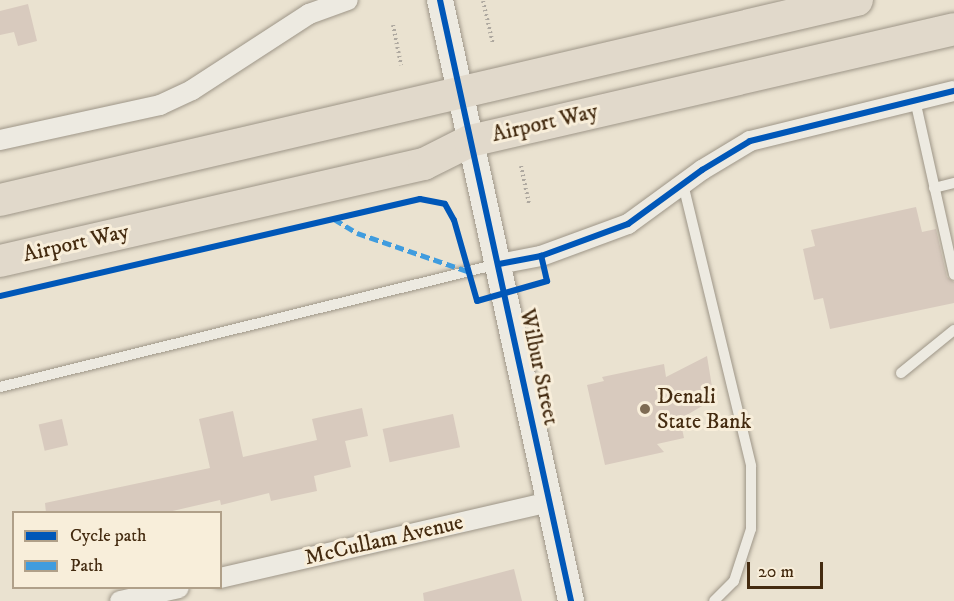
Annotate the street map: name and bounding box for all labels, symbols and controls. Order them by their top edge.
street label: Airport Way [489,98,601,148]
street label: Airport Way [20,218,132,268]
street label: Wilbur Street [514,306,564,428]
place label: Denali State Bank [657,383,751,434]
marker: Denali State Bank [638,402,652,416]
street label: McCullam Avenue [302,509,466,571]
legend [12,511,222,589]
text: Cycle path [70,525,147,547]
scale bar [750,550,826,588]
text: Path [70,555,103,577]
text: 20 m [758,561,794,583]

